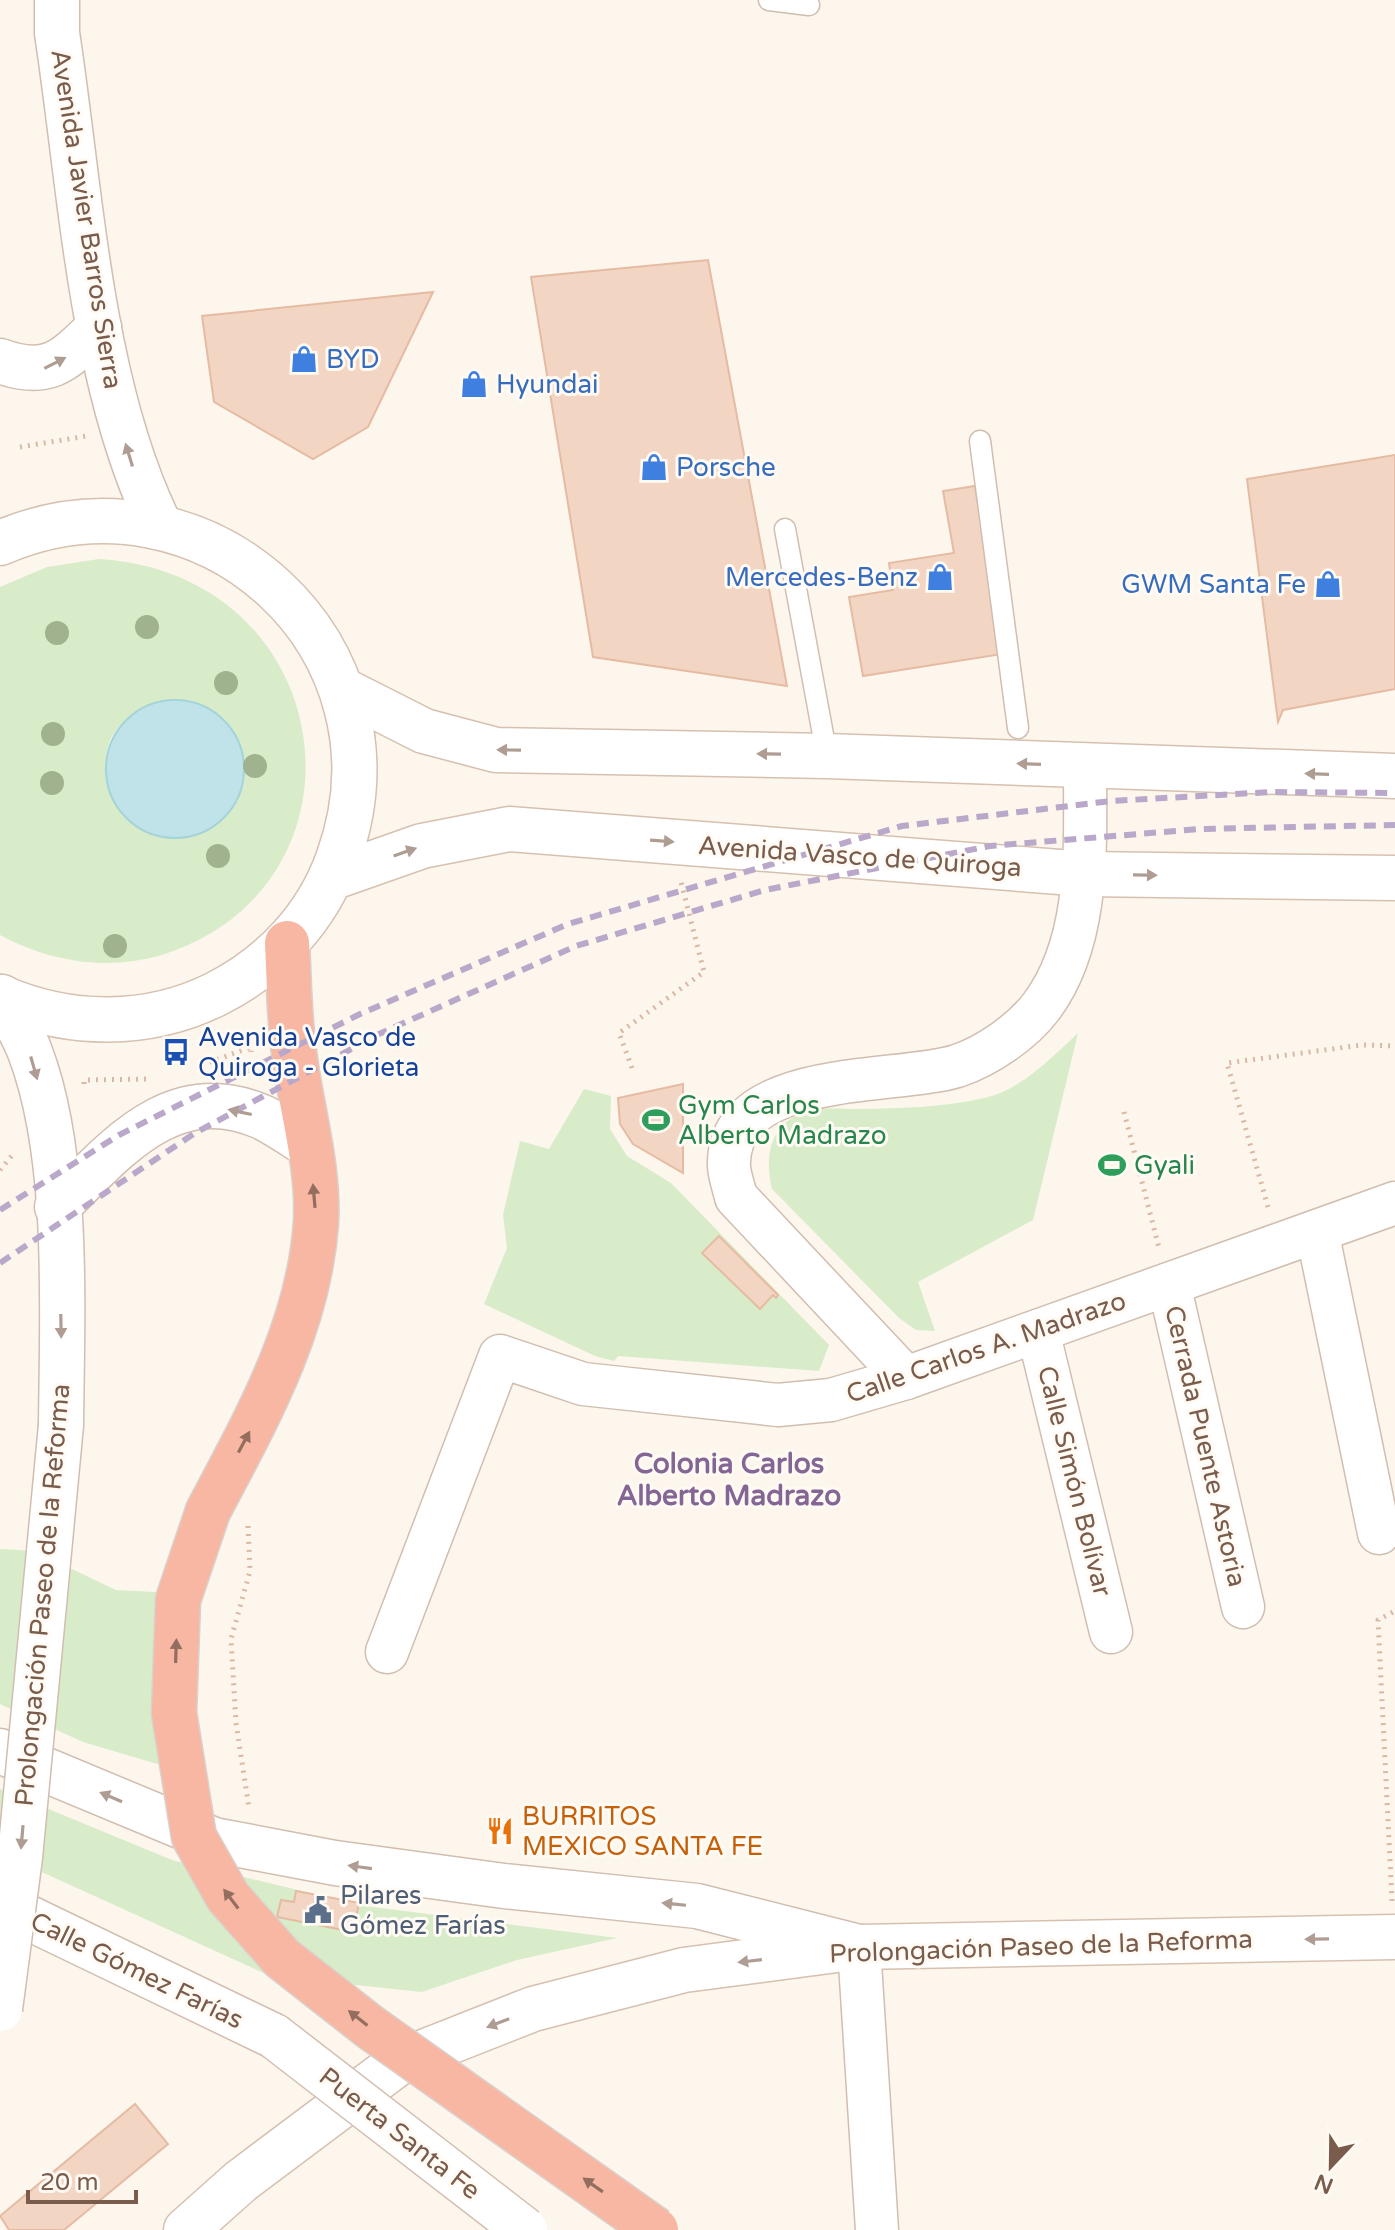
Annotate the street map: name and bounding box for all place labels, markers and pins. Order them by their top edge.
shop icon: BYD [289,344,319,374]
place label: BYD [326,344,379,375]
shop icon: Hyundai [459,369,489,399]
place label: Hyundai [496,369,599,400]
shop icon: Porsche [639,452,669,482]
place label: Porsche [676,452,776,483]
place label: Mercedes-Benz [725,562,918,593]
shop icon: Mercedes-Benz [925,562,955,592]
place label: GWM Santa Fe [1121,569,1306,600]
shop icon: GWM Santa Fe [1313,569,1343,599]
place label: Avenida Vasco de Quiroga - Glorieta [198,1022,419,1083]
bus stop icon: Avenida Vasco de Quiroga - Glorieta [161,1037,191,1067]
place label: Gym Carlos Alberto Madrazo [678,1090,887,1151]
sports icon: Gym Carlos Alberto Madrazo [641,1105,671,1135]
sports icon: Gyali [1097,1150,1127,1180]
place label: Gyali [1134,1150,1195,1181]
place label: BURRITOS MEXICO SANTA FE [522,1801,763,1862]
restaurant icon: BURRITOS MEXICO SANTA FE [485,1816,515,1846]
place label: Pilares Gómez Farías [340,1880,506,1941]
public building icon: Pilares Gómez Farías [303,1895,333,1925]

